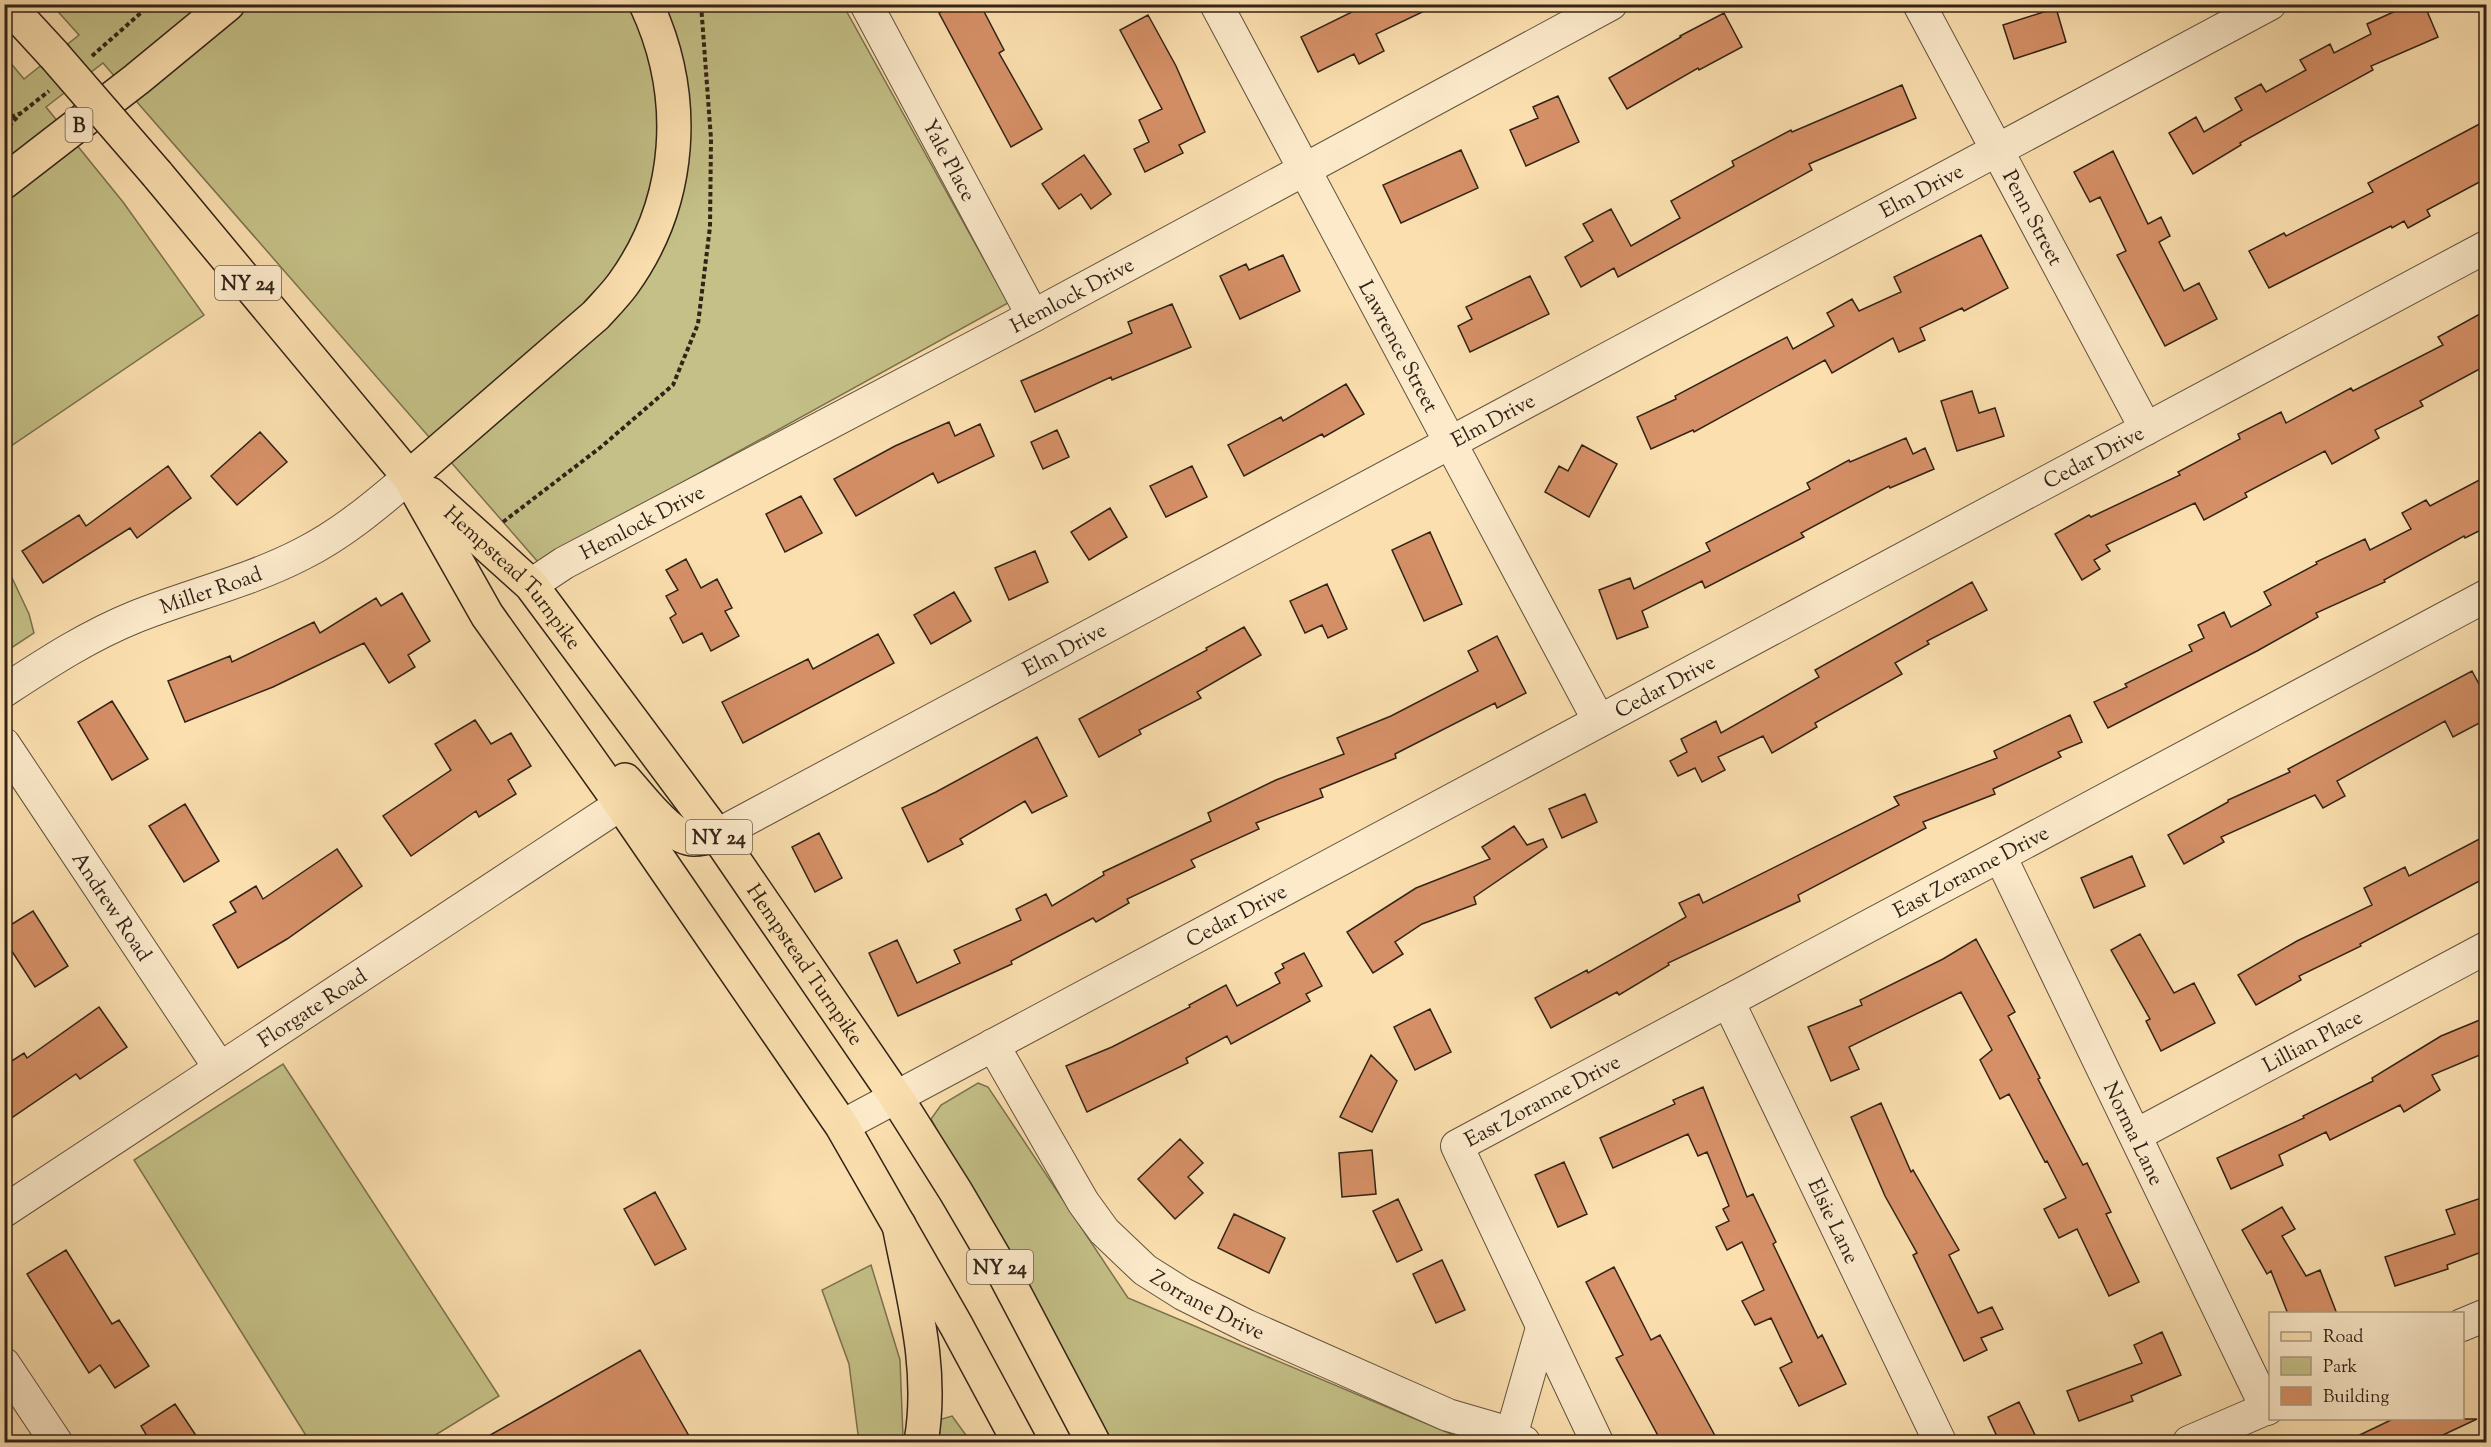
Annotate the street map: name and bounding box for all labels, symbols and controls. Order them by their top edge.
road number: B [66,108,92,142]
street label: Yale Place [913,114,982,208]
street label: Elm Drive [1875,158,1970,227]
street label: Penn Street [1993,165,2069,271]
street label: Hemlock Drive [1006,251,1140,342]
road number: NY 24 [215,266,281,300]
street label: Lawrence Street [1349,276,1445,419]
street label: Elm Drive [1447,387,1541,456]
street label: Cedar Drive [2039,419,2150,498]
street label: Hemlock Drive [576,478,711,569]
street label: Hempstead Turnpike [436,500,587,657]
street label: Miller Road [156,560,267,623]
street label: Elm Drive [1018,616,1113,686]
street label: Cedar Drive [1610,649,1721,727]
street label: East Zoranne Drive [1889,819,2055,927]
road number: NY 24 [686,820,752,854]
street label: Andrew Road [63,847,158,968]
street label: Hempstead Turnpike [738,878,870,1052]
street label: Cedar Drive [1181,878,1293,956]
street label: Florgate Road [253,962,374,1056]
street label: Lillian Place [2258,1004,2369,1082]
street label: East Zoranne Drive [1460,1048,1626,1156]
street label: Norma Lane [2094,1077,2170,1191]
street label: Elsie Lane [1799,1174,1865,1269]
road number: NY 24 [967,1250,1033,1284]
street label: Zorrane Drive [1143,1264,1269,1349]
legend [2269,1312,2464,1420]
text: Road [2323,1325,2363,1351]
text: Park [2323,1355,2358,1381]
text: Building [2323,1385,2389,1411]

